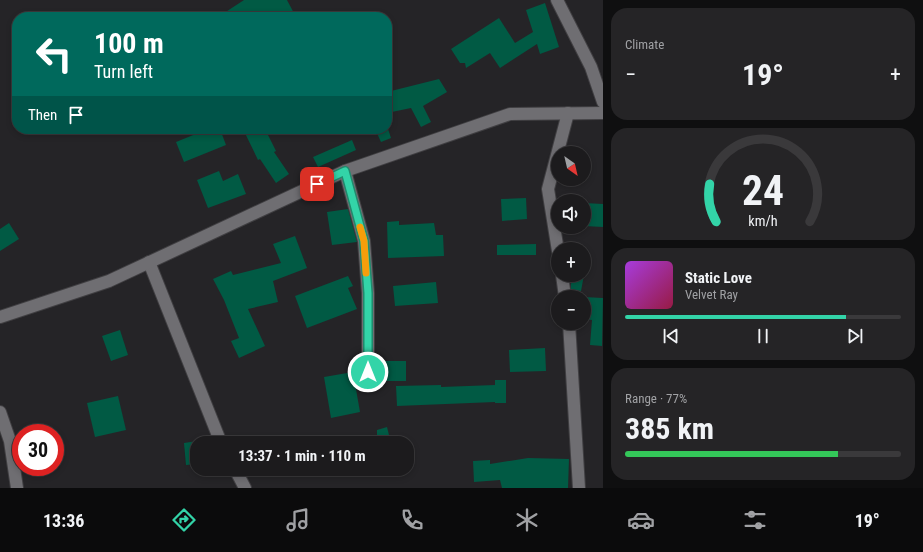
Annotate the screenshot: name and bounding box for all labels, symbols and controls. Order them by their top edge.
text: 100 m [94,27,164,60]
icon: left [28,28,80,80]
text: Climate [625,37,664,52]
text: 19° [742,57,784,92]
text: Turn left [94,61,153,82]
text: − [625,62,636,87]
text: + [890,62,901,87]
icon: arrive [65,104,87,126]
text: Then [28,106,57,124]
north arrow [551,146,591,186]
map controls [551,146,591,330]
text: 24 [742,166,784,215]
pin [300,167,334,201]
icon: arrive [306,173,328,195]
button: sound [551,194,591,234]
text: km/h [748,213,778,229]
button: + [551,242,591,282]
text: Static Love [685,269,752,287]
text: Velvet Ray [685,287,738,302]
button: − [551,290,591,330]
icon: previous [660,325,682,347]
icon: pause [752,325,774,347]
icon: next [844,325,866,347]
position arrow [347,351,389,393]
text: Range · 77% [625,391,687,406]
text: 385 km [625,411,714,446]
speed limit sign: 30 [12,424,64,476]
text: 13:37 · 1 min · 110 m [238,447,366,465]
icon: directions [170,506,198,534]
icon: music [284,506,312,534]
icon: phone [398,506,426,534]
icon: climate [513,506,541,534]
icon: car [627,506,655,534]
icon: filters [741,506,769,534]
text: 13:36 [43,510,84,531]
text: 19° [855,510,880,531]

